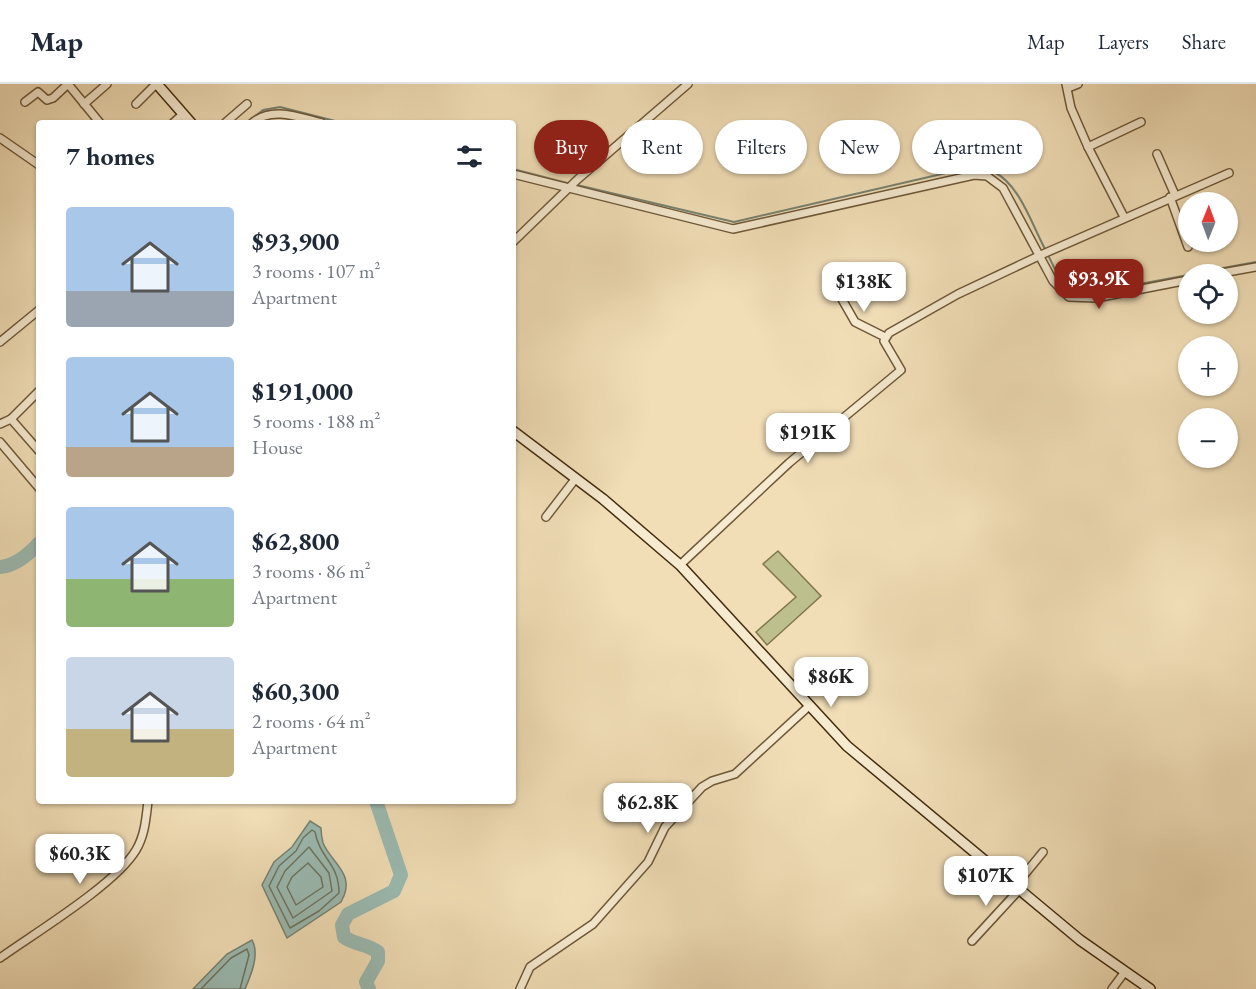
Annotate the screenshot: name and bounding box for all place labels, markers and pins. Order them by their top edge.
pin: $93.9K [1050,259,1148,310]
pin: $138K [822,262,906,313]
pin: $191K [766,413,850,464]
pin: $86K [795,657,867,708]
pin: $62.8K [599,783,697,834]
pin: $60.3K [31,834,129,885]
pin: $107K [944,856,1028,907]

